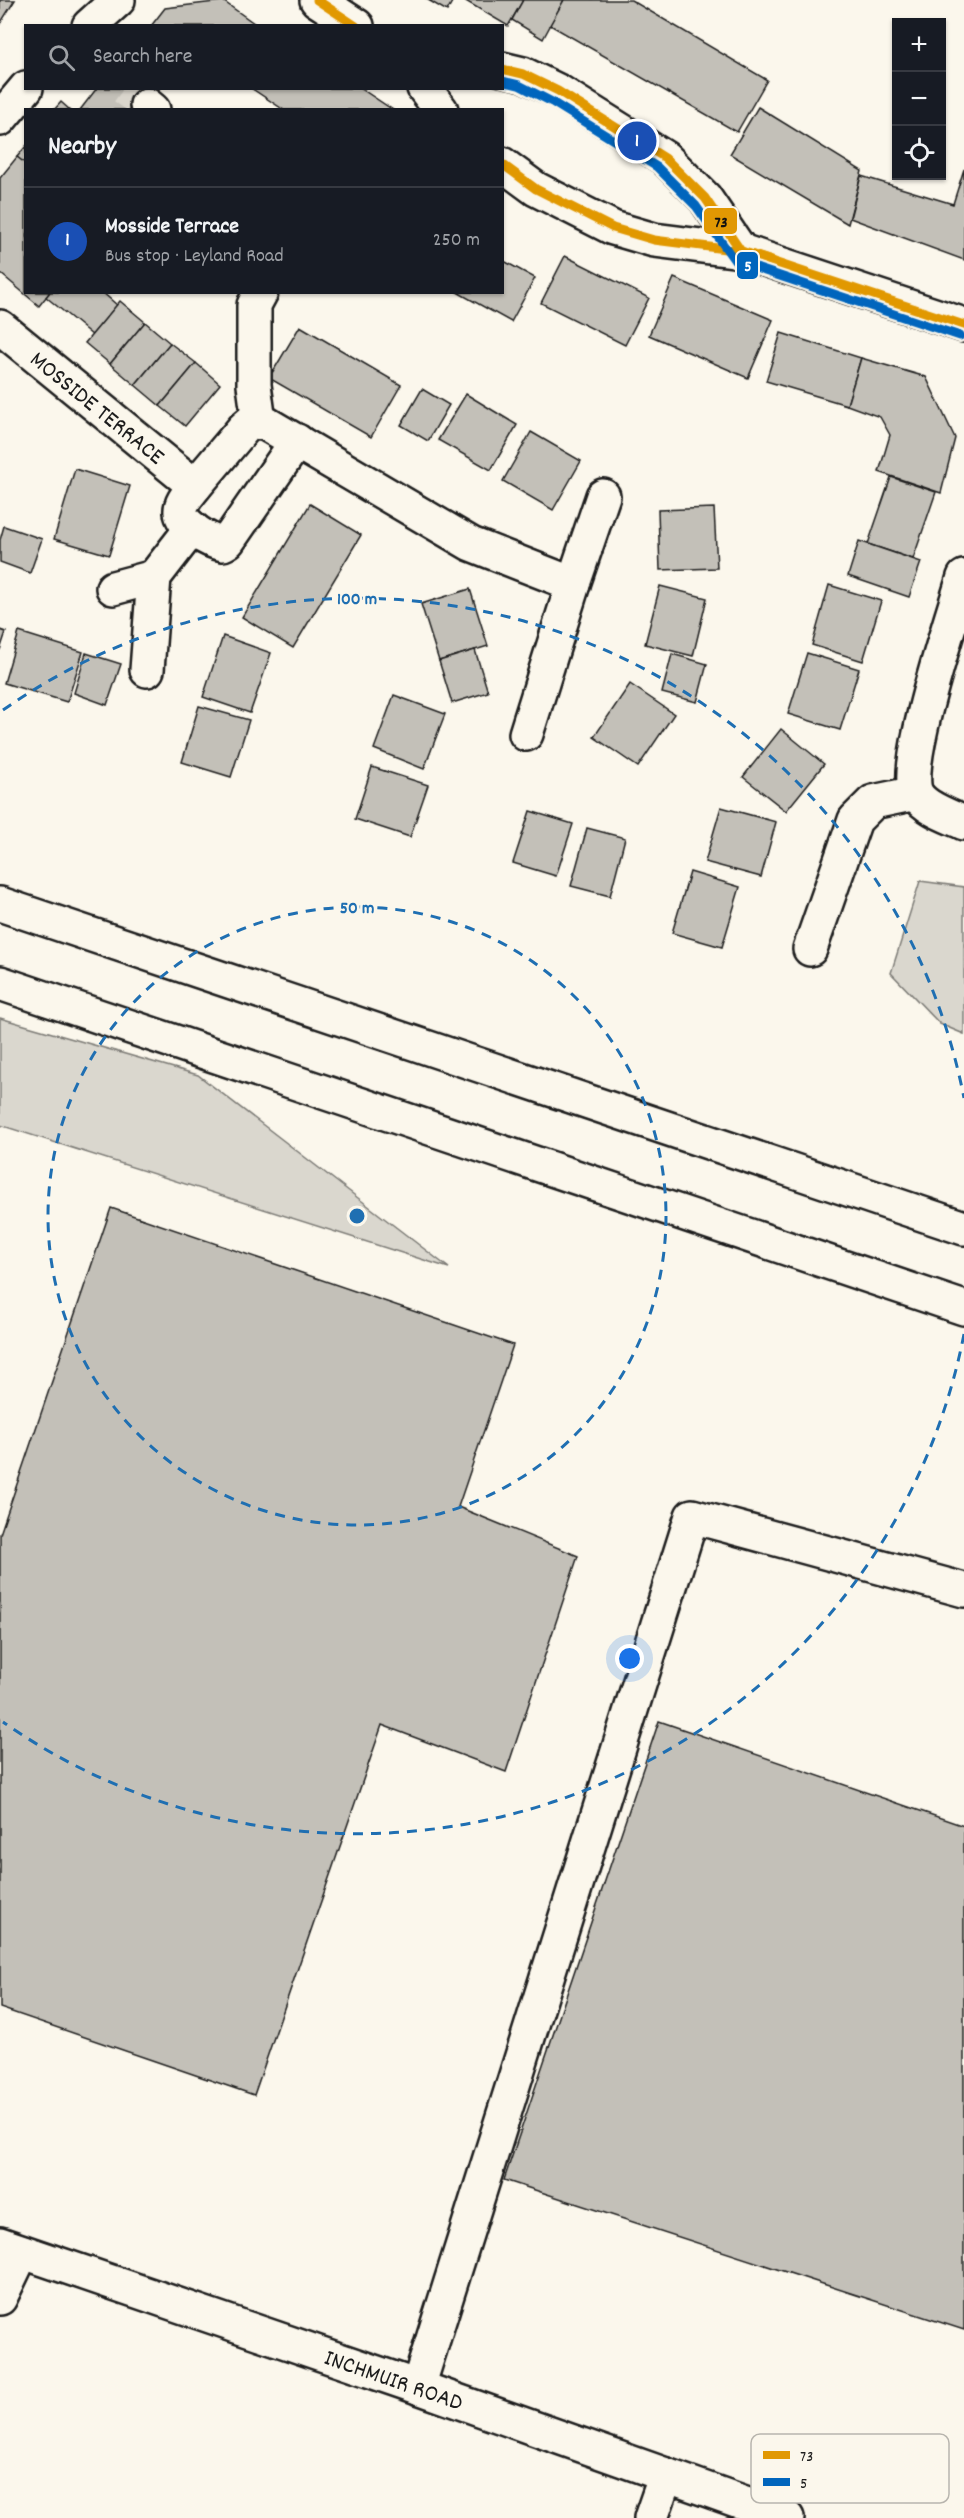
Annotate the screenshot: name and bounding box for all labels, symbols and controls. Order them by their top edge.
map controls [892,18,946,180]
button: + [892,18,946,72]
search box [24,24,504,90]
icon: search [45,41,78,74]
text: Search here [93,42,192,73]
button: − [892,72,946,126]
pin: 1 [618,118,656,164]
button: locate [892,126,946,180]
text: Nearby [48,129,116,166]
line badge: 73 [703,207,738,235]
text: Mosside Terrace [105,212,239,243]
text: 73 [714,212,728,235]
text: 1 [65,227,70,255]
text: 250 m [433,227,480,255]
text: Bus stop · Leyland Road [105,243,284,271]
line badge: 5 [736,251,759,280]
text: 5 [744,256,752,279]
street label: MOSSIDE TERRACE [21,344,171,475]
text: 100 m [337,588,377,613]
text: 50 m [340,897,374,922]
centre of rings [347,1206,367,1226]
your location [615,1644,644,1673]
street label: INCHMUIR ROAD [319,2342,467,2421]
legend [751,2434,949,2503]
text: 73 [800,2446,813,2469]
text: 5 [800,2473,807,2496]

